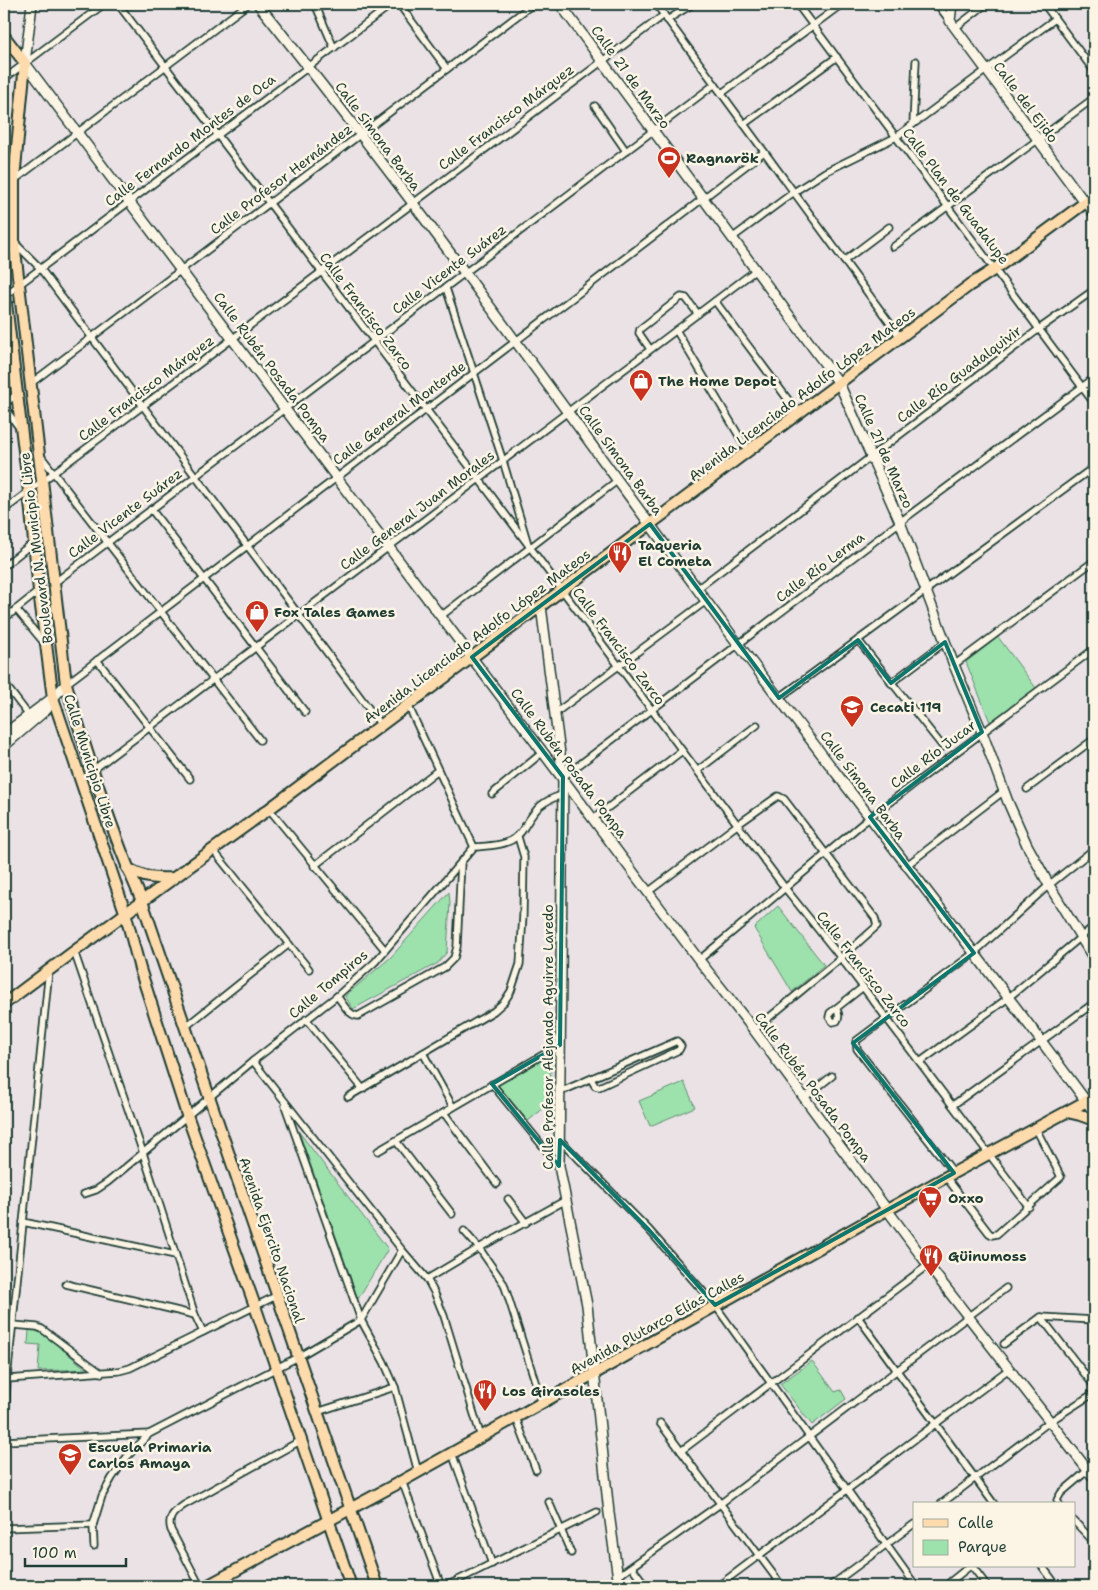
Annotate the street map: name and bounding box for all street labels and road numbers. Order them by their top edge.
street label: Calle 21 de Marzo [587,22,675,132]
street label: Calle del Ejido [990,58,1062,146]
street label: Calle Francisco Márquez [435,60,577,174]
street label: Calle Fernando Montes de Oca [101,70,279,210]
street label: Calle Simona Barba [331,78,425,194]
street label: Calle Profesor Hernández [206,120,356,238]
street label: Calle Plan de Guadalupe [899,124,1013,268]
street label: Calle Vicente Suárez [388,220,510,318]
street label: Calle Francisco Zarco [316,249,416,373]
street label: Calle Rubén Posada Pompa [210,288,334,446]
street label: Avenida Licenciado Adolfo López Mateos [685,303,919,485]
street label: Calle Río Guadalquivir [893,321,1025,427]
street label: Calle Francisco Márquez [75,331,217,445]
street label: Calle General Monterde [329,357,469,469]
street label: Calle 21 de Marzo [851,391,917,511]
street label: Calle Simona Barba [575,401,667,519]
street label: Calle General Juan Morales [336,446,498,574]
street label: Boulevard N. Municipio Libre [15,451,57,645]
street label: Calle Vicente Suárez [64,464,186,562]
street label: Calle Río Lerma [772,528,868,606]
street label: Avenida Licenciado Adolfo López Mateos [360,545,594,727]
street label: Calle Francisco Zarco [569,584,669,708]
street label: Calle Rubén Posada Pompa [507,684,631,842]
street label: Calle Municipio Libre [60,692,120,830]
street label: Calle Río Jucar [887,716,980,792]
street label: Calle Simona Barba [816,727,910,843]
street label: Calle Profesor Alejando Aguirre Laredo [539,904,557,1170]
street label: Calle Francisco Zarco [813,907,915,1031]
street label: Calle Tompiros [285,946,371,1022]
street label: Calle Rubén Posada Pompa [751,1008,875,1166]
street label: Avenida Ejercito Nacional [235,1155,309,1326]
street label: Avenida Plutarco Elías Calles [567,1267,747,1379]

